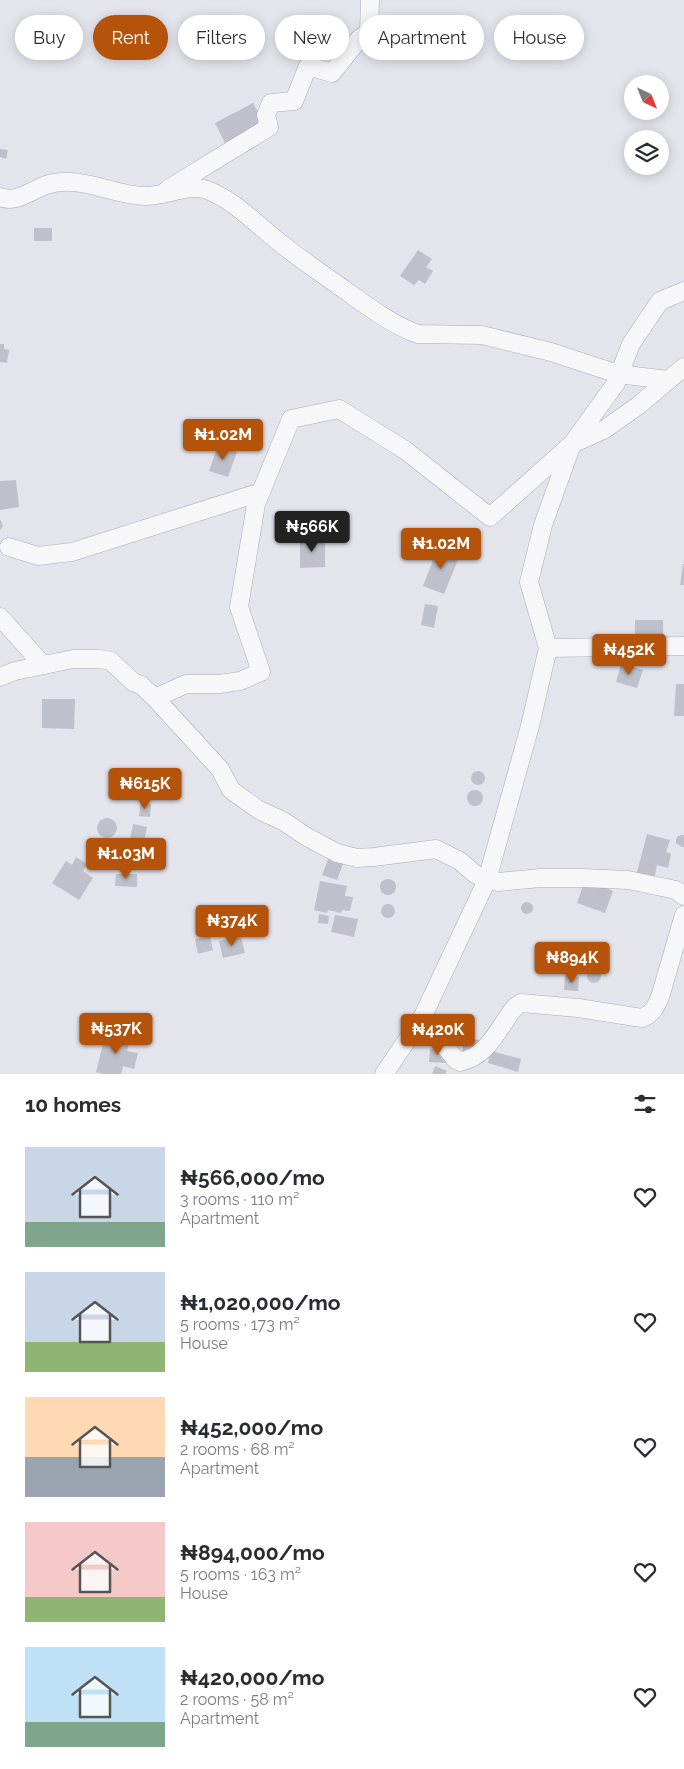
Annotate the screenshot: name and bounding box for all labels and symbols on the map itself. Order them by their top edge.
north arrow [624,75,669,120]
pin: ₦1.02M [182,418,264,461]
pin: ₦566K [277,510,347,553]
pin: ₦1.02M [400,528,482,570]
pin: ₦452K [594,634,664,676]
pin: ₦615K [110,768,180,810]
pin: ₦1.03M [85,838,167,880]
pin: ₦374K [197,904,267,947]
pin: ₦894K [537,942,607,984]
pin: ₦537K [81,1012,151,1055]
pin: ₦420K [403,1014,473,1056]

